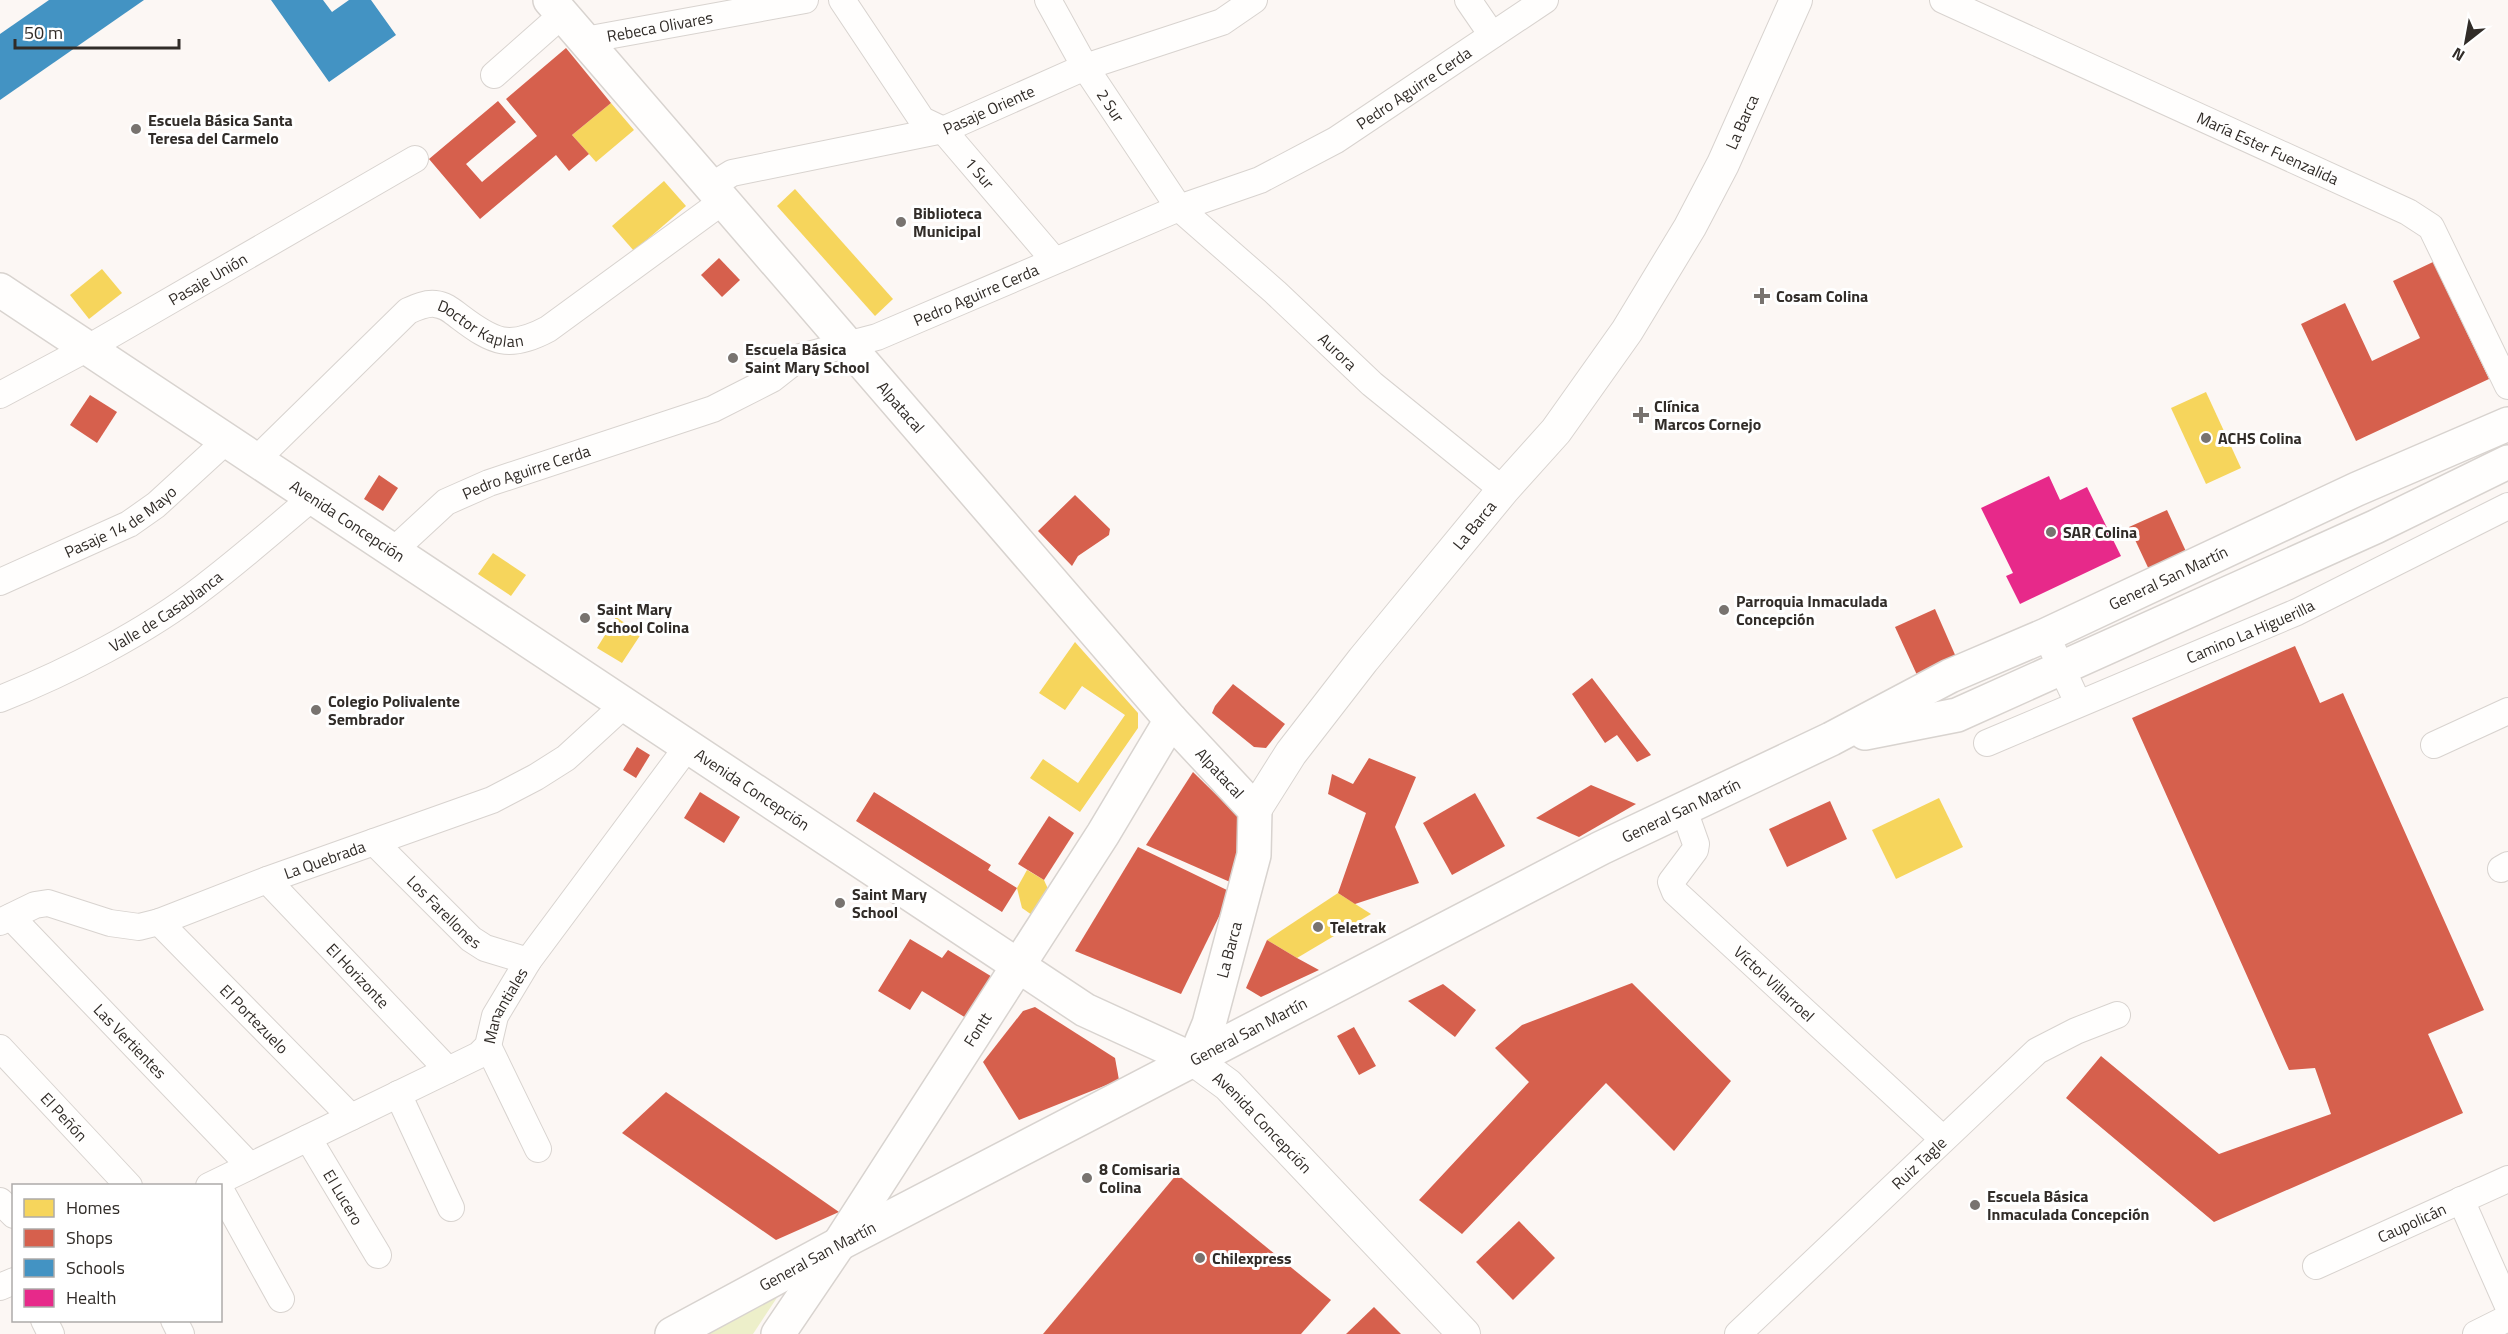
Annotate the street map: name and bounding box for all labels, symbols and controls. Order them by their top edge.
street label: Rebeca Olivares [605,5,715,48]
scale bar [15,12,178,50]
north arrow [2436,12,2496,72]
text: 50 m [24,19,63,46]
street label: Pedro Aguirre Cerda [1351,41,1476,135]
text: N [2447,42,2469,68]
street label: Pasaje Oriente [939,79,1038,141]
street label: 2 Sur [1091,84,1131,127]
street label: La Barca [1719,91,1764,153]
street label: María Ester Fuenzalida [2193,105,2343,191]
place label: Escuela Básica Santa Teresa del Carmelo [148,108,293,150]
marker: Escuela Básica Santa Teresa del Carmelo [129,122,143,136]
street label: 1 Sur [959,152,1001,195]
place label: Biblioteca Municipal [913,201,982,243]
marker: Biblioteca Municipal [894,215,908,229]
street label: Pasaje Unión [164,247,252,311]
street label: Pedro Aguirre Cerda [910,257,1042,332]
place label: Cosam Colina [1776,284,1868,308]
marker: Cosam Colina [1753,287,1771,305]
street label: Doctor Kaplan [434,293,525,353]
street label: Aurora [1313,327,1362,376]
place label: Escuela Básica Saint Mary School [745,337,870,379]
marker: Escuela Básica Saint Mary School [726,351,740,365]
street label: Alpatacal [872,376,930,438]
place label: Clínica Marcos Cornejo [1654,394,1761,436]
marker: Clínica Marcos Cornejo [1632,406,1650,424]
place label: ACHS Colina [2218,426,2302,450]
marker: ACHS Colina [2199,431,2213,445]
street label: Pedro Aguirre Cerda [458,438,593,505]
street label: Avenida Concepción [285,474,410,568]
street label: Pasaje 14 de Mayo [60,480,182,564]
street label: La Barca [1447,495,1502,555]
place label: SAR Colina [2063,520,2137,544]
marker: SAR Colina [2044,525,2058,539]
street label: General San Martín [2105,539,2232,616]
street label: Valle de Casablanca [105,565,228,658]
place label: Parroquia Inmaculada Concepción [1736,589,1888,631]
street label: Camino La Higuerilla [2183,593,2318,669]
place label: Saint Mary School Colina [597,597,689,639]
marker: Parroquia Inmaculada Concepción [1717,603,1731,617]
marker: Saint Mary School Colina [578,611,592,625]
place label: Colegio Polivalente Sembrador [328,689,460,731]
marker: Colegio Polivalente Sembrador [309,703,323,717]
street label: Avenida Concepción [690,742,815,836]
street label: Alpatacal [1190,742,1250,804]
street label: General San Martín [1618,772,1744,849]
street label: La Quebrada [280,834,369,885]
street label: Los Farellones [401,869,486,955]
place label: Saint Mary School [852,882,927,924]
marker: Saint Mary School [833,896,847,910]
place label: Teletrak [1330,915,1387,939]
street label: La Barca [1210,919,1248,981]
marker: Teletrak [1311,920,1325,934]
street label: El Horizonte [321,938,395,1014]
street label: Víctor Villarroel [1729,940,1820,1027]
street label: Manantiales [477,963,534,1046]
street label: El Portezuelo [215,979,294,1059]
street label: General San Martín [1186,991,1311,1072]
street label: Las Vertientes [88,998,172,1084]
street label: Fontt [957,1007,997,1051]
street label: Avenida Concepción [1208,1066,1318,1179]
street label: El Peñón [35,1087,93,1147]
street label: Ruiz Tagle [1886,1131,1952,1195]
place label: 8 Comisaria Colina [1099,1157,1180,1199]
street label: El Lucero [317,1165,369,1230]
marker: 8 Comisaria Colina [1080,1171,1094,1185]
legend [12,1184,222,1322]
place label: Escuela Básica Inmaculada Concepción [1987,1184,2149,1226]
text: Homes [66,1194,120,1221]
street label: Caupolicán [2373,1197,2450,1249]
marker: Escuela Básica Inmaculada Concepción [1968,1198,1982,1212]
street label: General San Martín [755,1215,880,1297]
text: Shops [66,1224,113,1251]
place label: Chilexpress [1212,1246,1292,1270]
marker: Chilexpress [1193,1251,1207,1265]
text: Schools [66,1254,125,1281]
text: Health [66,1284,116,1311]

